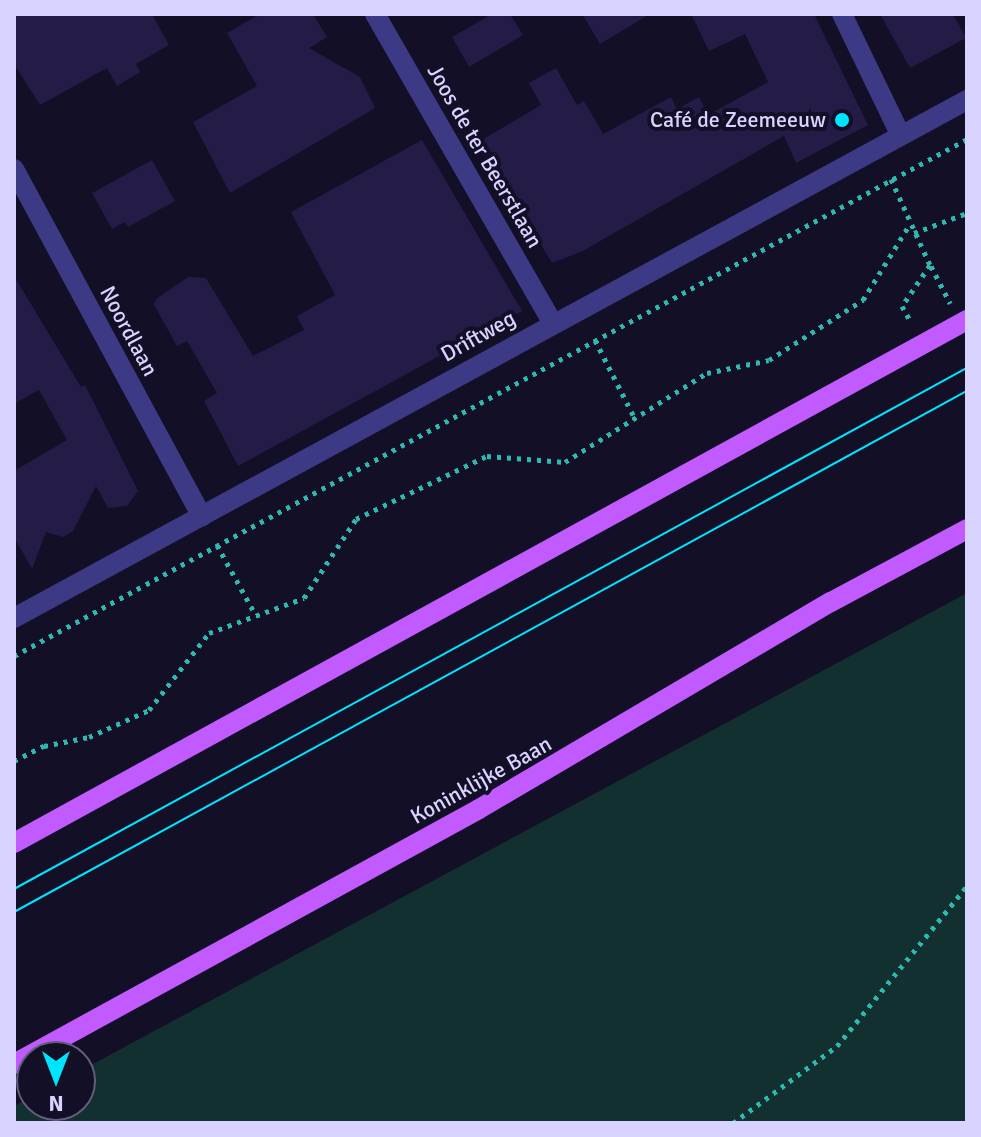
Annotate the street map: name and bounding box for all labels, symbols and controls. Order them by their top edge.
street label: Joos de ter Beerstlaan [422,59,548,253]
place label: Café de Zeemeeuw [650,107,826,133]
marker: Café de Zeemeeuw [833,111,851,129]
street label: Noordlaan [94,281,164,381]
street label: Driftweg [436,305,520,367]
street label: Koninklijke Baan [406,730,556,830]
north arrow [16,1041,96,1121]
text: N [48,1090,64,1117]

